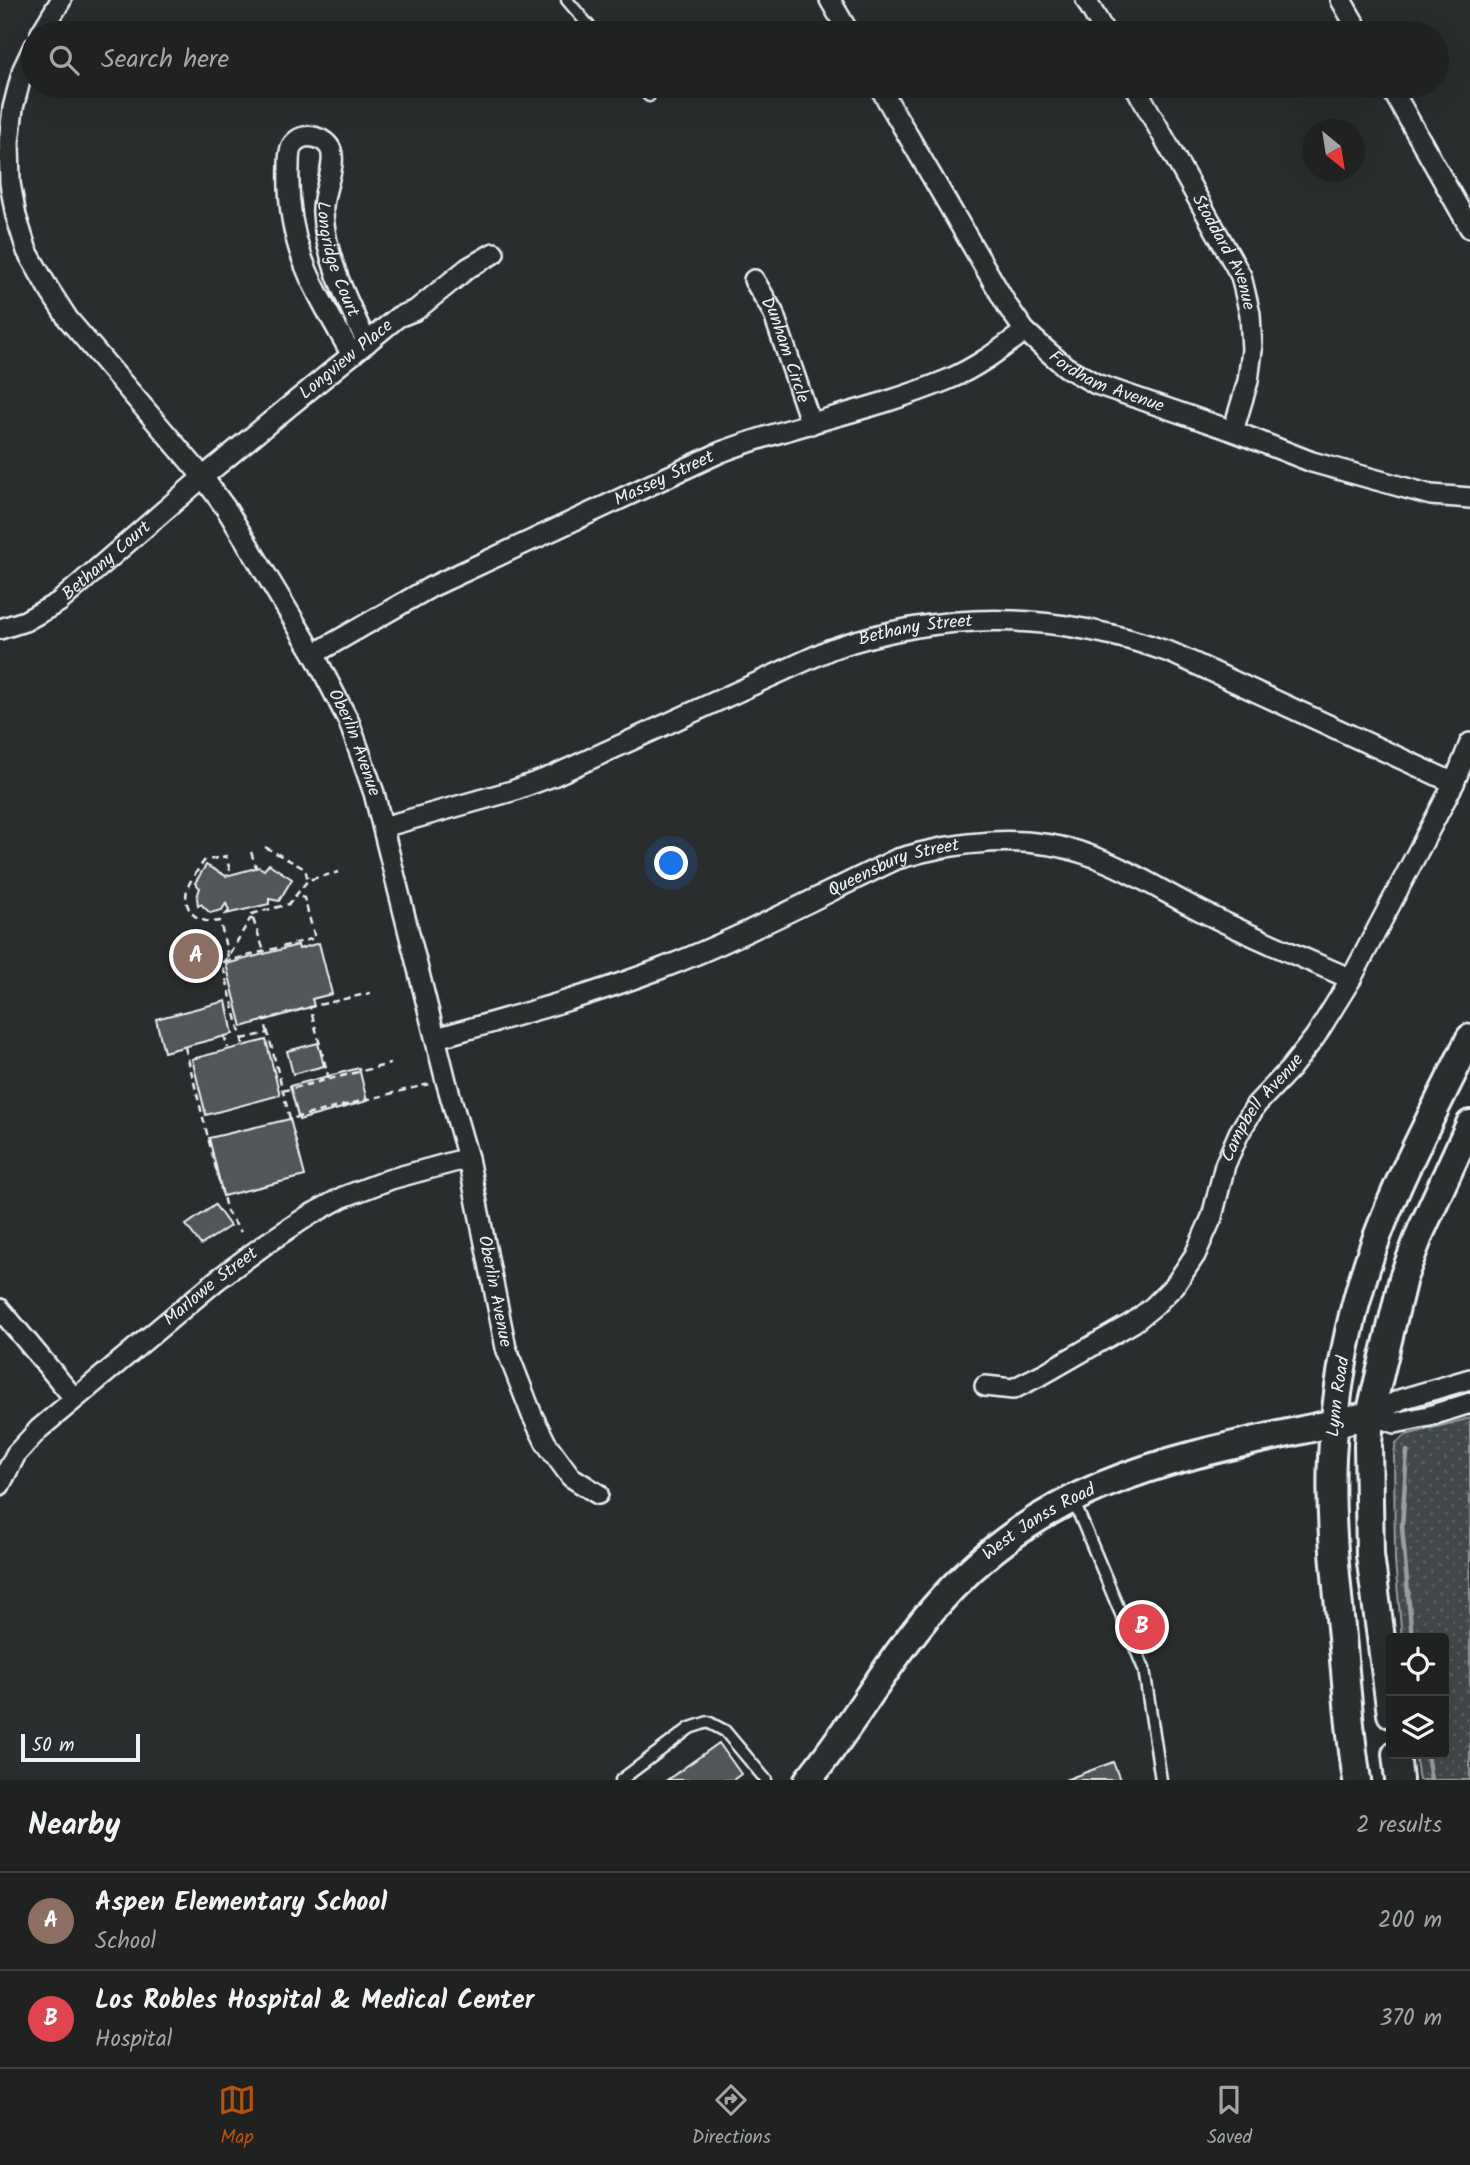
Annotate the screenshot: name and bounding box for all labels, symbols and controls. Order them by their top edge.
search box [21,21,1449,98]
text: Search here [101,39,229,81]
icon: search [45,41,83,79]
north arrow [1302,119,1365,182]
street label: Stoddard Avenue [1184,189,1263,313]
street label: Longridge Court [308,200,368,323]
street label: Dunham Circle [752,291,817,407]
street label: Longview Place [293,312,399,407]
street label: Fordham Avenue [1042,343,1168,421]
street label: Massey Street [609,442,720,514]
street label: Bethany Court [55,513,158,608]
street label: Bethany Street [855,607,974,654]
street label: Oberlin Avenue [320,684,389,800]
street label: Queensbury Street [823,831,962,905]
your location [654,846,688,880]
pin: A [173,930,219,982]
street label: Campbell Avenue [1214,1047,1311,1167]
street label: Oberlin Avenue [469,1233,520,1350]
street label: Marlowe Street [157,1239,265,1334]
street label: Lynn Road [1319,1353,1358,1438]
street label: West Janss Road [976,1475,1101,1568]
pin: B [1119,1601,1165,1653]
map controls [1386,1633,1449,1759]
button: locate [1386,1633,1449,1696]
button: layers [1386,1696,1449,1759]
scale bar [21,1731,140,1763]
text: 50 m [32,1731,74,1761]
text: Nearby [28,1802,120,1850]
text: 2 results [1356,1808,1442,1844]
text: Aspen Elementary School [95,1882,387,1924]
text: A [44,1903,58,1939]
text: 200 m [1378,1903,1442,1939]
text: School [95,1924,156,1960]
text: Los Robles Hospital & Medical Center [95,1980,534,2022]
text: B [44,2001,58,2037]
text: 370 m [1379,2001,1442,2037]
text: Hospital [95,2022,172,2058]
tab: Map [218,2081,256,2153]
tab: Directions [692,2081,771,2153]
tab: Saved [1207,2081,1252,2153]

